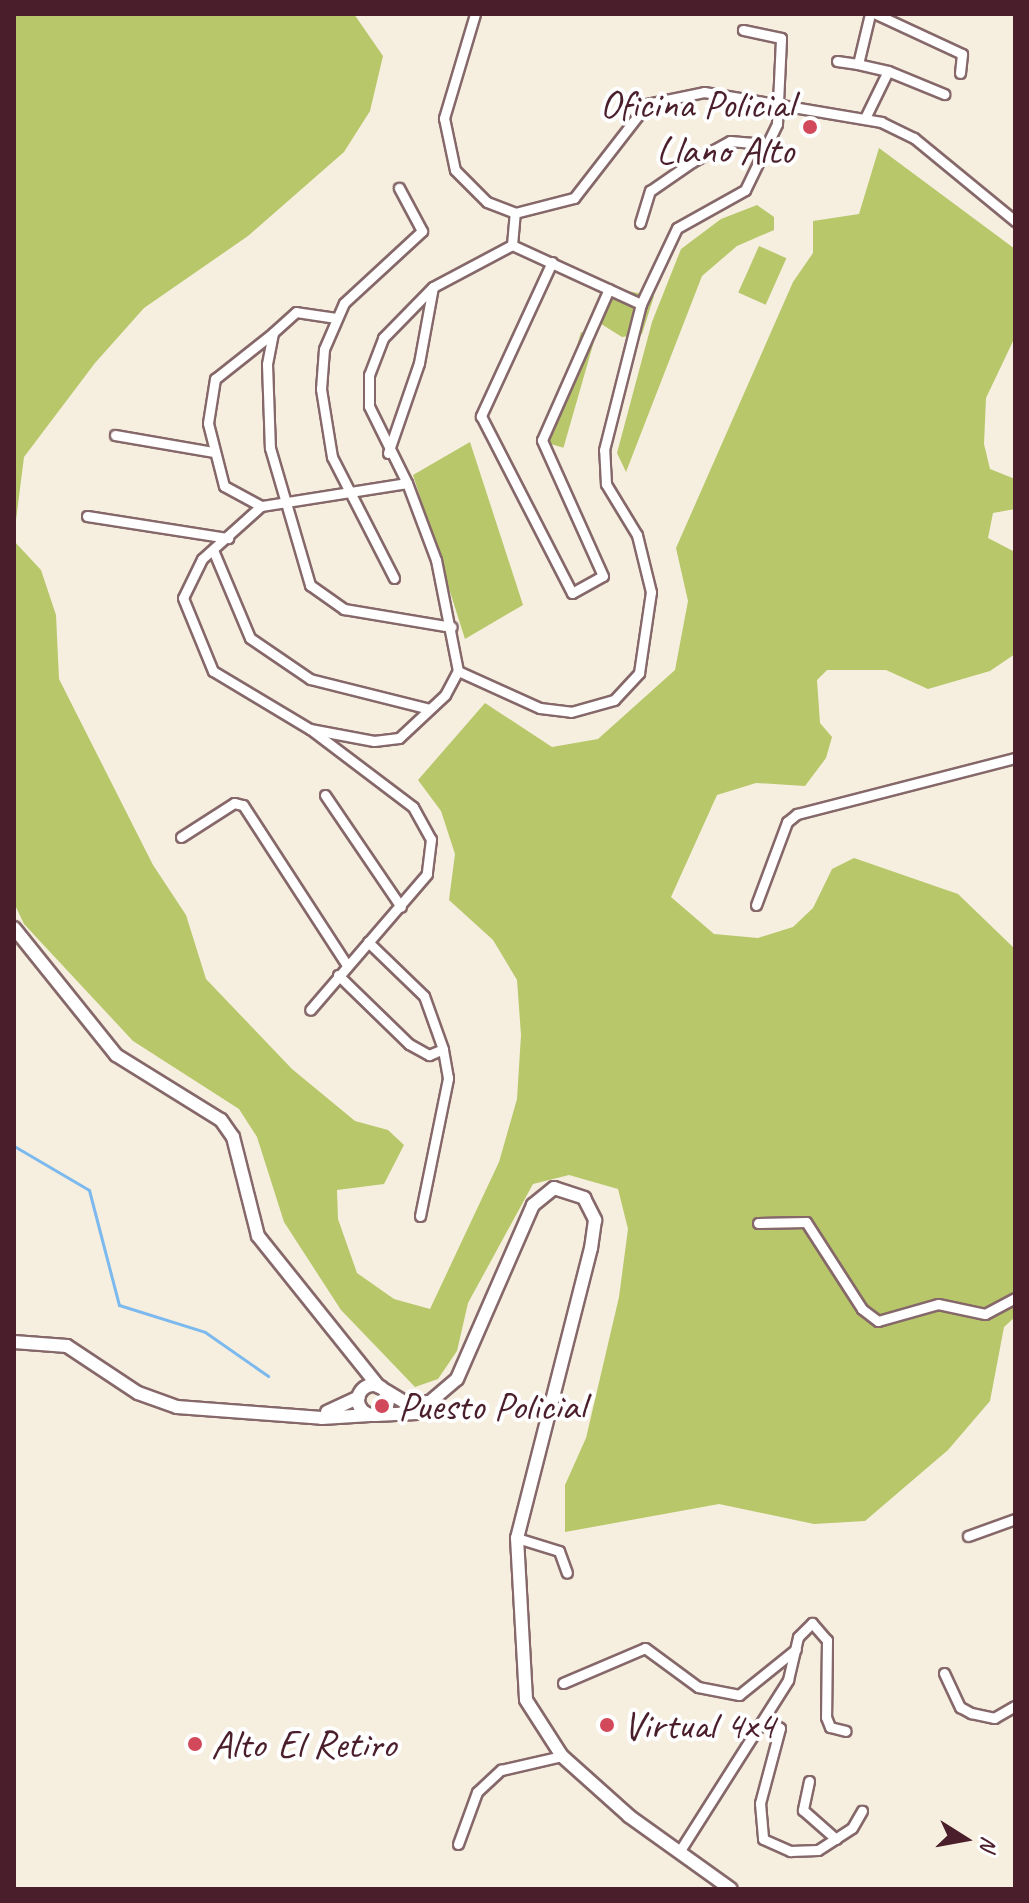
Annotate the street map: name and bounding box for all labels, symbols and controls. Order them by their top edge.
place label: Oficina Policial Llano Alto [599,80,794,174]
marker: Oficina Policial Llano Alto [801,118,819,136]
place label: Puesto Policial [398,1382,585,1430]
marker: Puesto Policial [373,1397,391,1415]
place label: Virtual 4x4 [623,1701,775,1749]
marker: Virtual 4x4 [598,1716,616,1734]
place label: Alto El Retiro [211,1720,396,1768]
marker: Alto El Retiro [186,1735,204,1753]
north arrow [925,1799,1005,1879]
text: N [974,1834,1004,1853]

